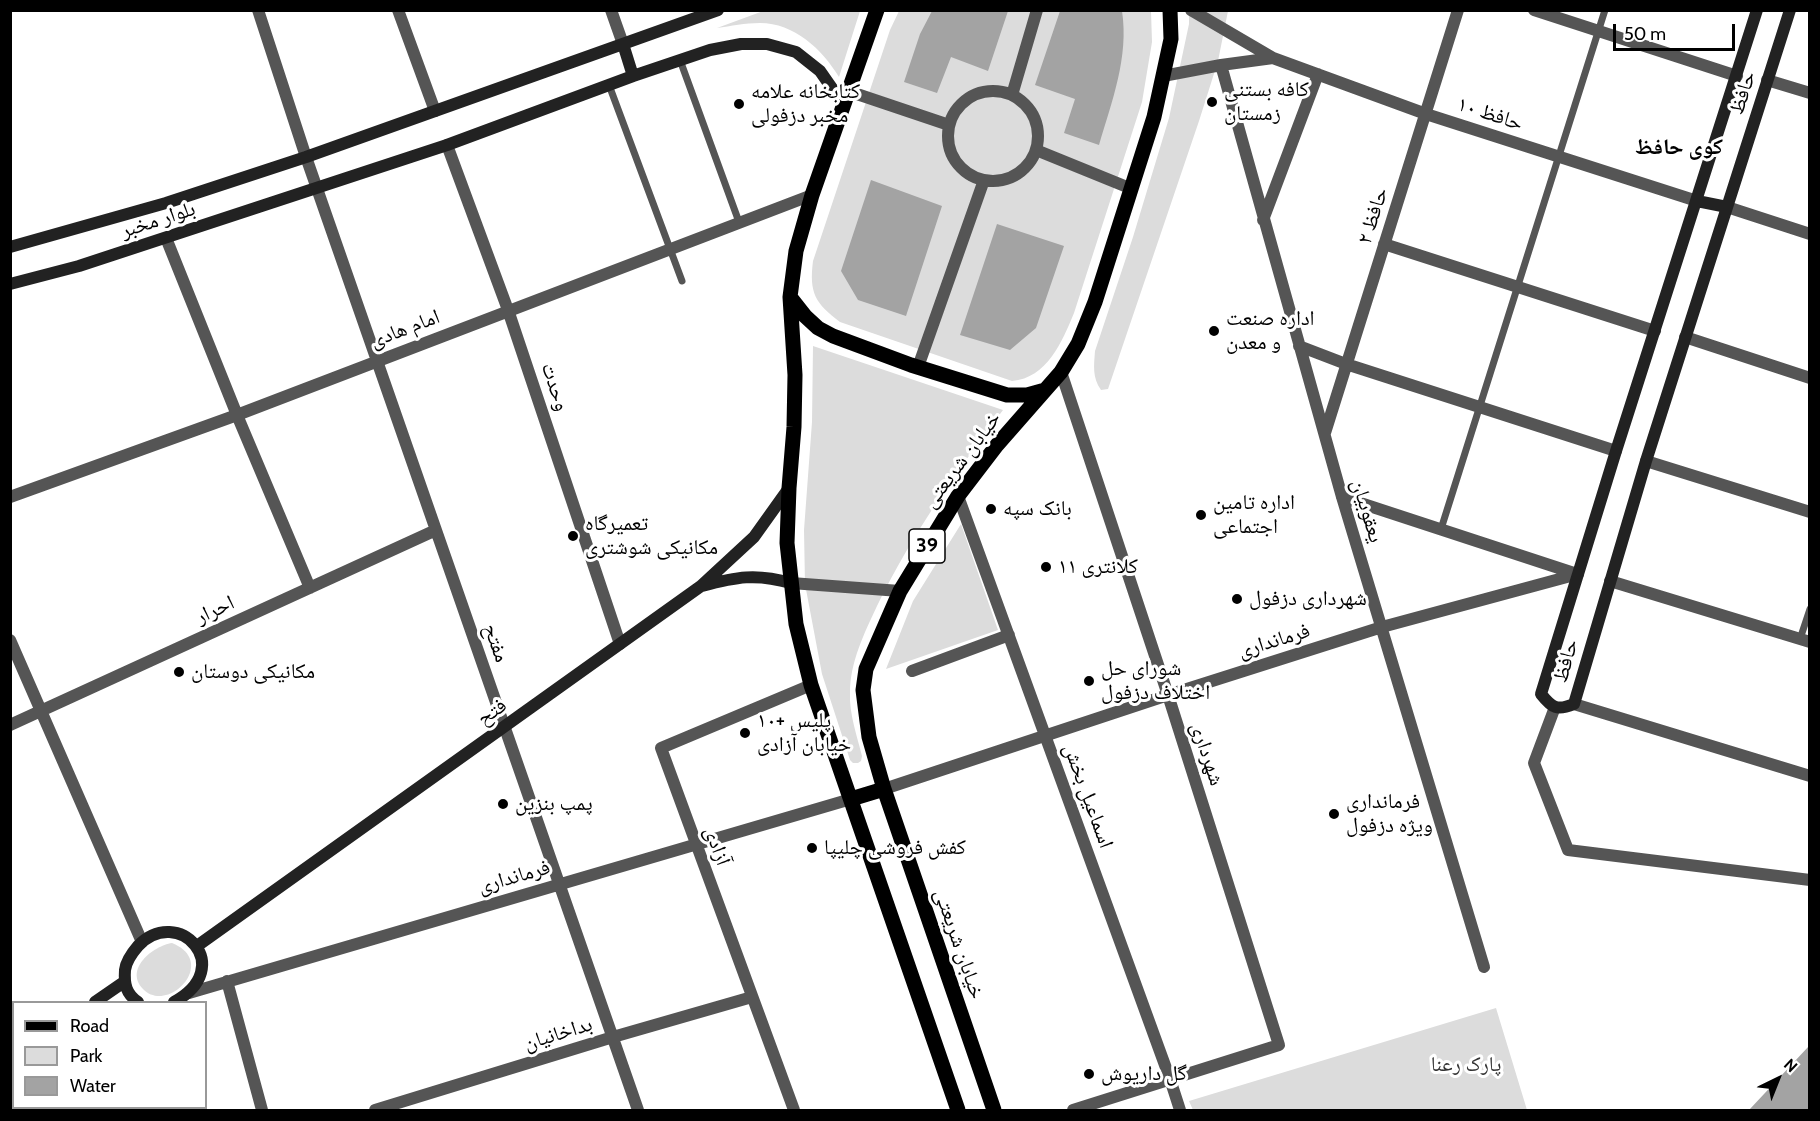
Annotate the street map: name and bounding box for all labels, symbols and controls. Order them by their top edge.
scale bar [1616,12,1738,50]
text: 50 m [1624,23,1666,45]
street label: حافظ [1724,68,1762,118]
place label: کافه بستنی زمستان [1224,77,1309,127]
place label: کتابخانه علامه مخبر دزفولی [751,79,860,129]
street label: حافظ ۱۰ [1454,92,1526,136]
marker: کافه بستنی زمستان [1205,95,1219,109]
marker: کتابخانه علامه مخبر دزفولی [732,97,746,111]
district label: کوی حافظ [1635,135,1723,161]
street label: حافظ ۲ [1352,185,1394,247]
street label: بلوار مخبر [118,196,198,244]
street label: امام هادی [367,304,443,354]
place label: اداره صنعت و معدن [1226,306,1315,356]
marker: اداره صنعت و معدن [1207,324,1221,338]
street label: وحدت [535,360,575,414]
street label: خیابان شریعتی [917,407,1007,513]
street label: یعقوبیان [1345,476,1389,546]
place label: اداره تامین اجتماعی [1213,490,1295,540]
place label: بانک سپه [1003,496,1072,522]
marker: بانک سپه [984,502,998,516]
marker: اداره تامین اجتماعی [1194,508,1208,522]
place label: تعمیرگاه مکانیکی شوشتری [585,511,718,561]
marker: تعمیرگاه مکانیکی شوشتری [566,529,580,543]
road number: 39 [909,529,945,563]
place label: کلانتری ۱۱ [1058,554,1138,580]
marker: کلانتری ۱۱ [1039,560,1053,574]
place label: شهرداری دزفول [1249,586,1367,612]
street label: احرار [192,590,238,630]
marker: شهرداری دزفول [1230,592,1244,606]
street label: فرمانداری [1235,618,1313,664]
street label: مفتح [478,620,514,666]
street label: حافظ [1548,636,1584,686]
place label: شورای حل اختلاف دزفول [1101,656,1210,706]
place label: مکانیکی دوستان [191,659,315,685]
marker: مکانیکی دوستان [172,665,186,679]
marker: شورای حل اختلاف دزفول [1082,674,1096,688]
street label: فتح [472,693,512,731]
place label: پلیس +۱۰ خیابان آزادی [757,708,851,758]
street label: شهرداری [1185,719,1229,789]
marker: پلیس +۱۰ خیابان آزادی [738,726,752,740]
street label: اسماعیل بخش [1057,740,1119,852]
place label: فرمانداری ویژه دزفول [1346,789,1433,839]
place label: پمپ بنزین [515,791,593,817]
marker: پمپ بنزین [496,797,510,811]
marker: فرمانداری ویژه دزفول [1327,807,1341,821]
street label: آزادی [698,823,736,869]
place label: کفش فروشی چلیپا [824,835,966,861]
marker: کفش فروشی چلیپا [805,841,819,855]
street label: فرمانداری [475,855,553,899]
street label: خیابان شریعتی [928,886,990,1002]
legend [12,1001,207,1109]
street label: بداخانیان [521,1012,595,1056]
text: Road [70,1015,109,1037]
text: Park [70,1045,102,1067]
north arrow [1748,1049,1808,1109]
park label: پارک رعنا [1431,1052,1501,1078]
text: N [1780,1055,1801,1076]
place label: گل داریوش [1101,1061,1187,1087]
marker: گل داریوش [1082,1067,1096,1081]
text: Water [70,1075,116,1097]

